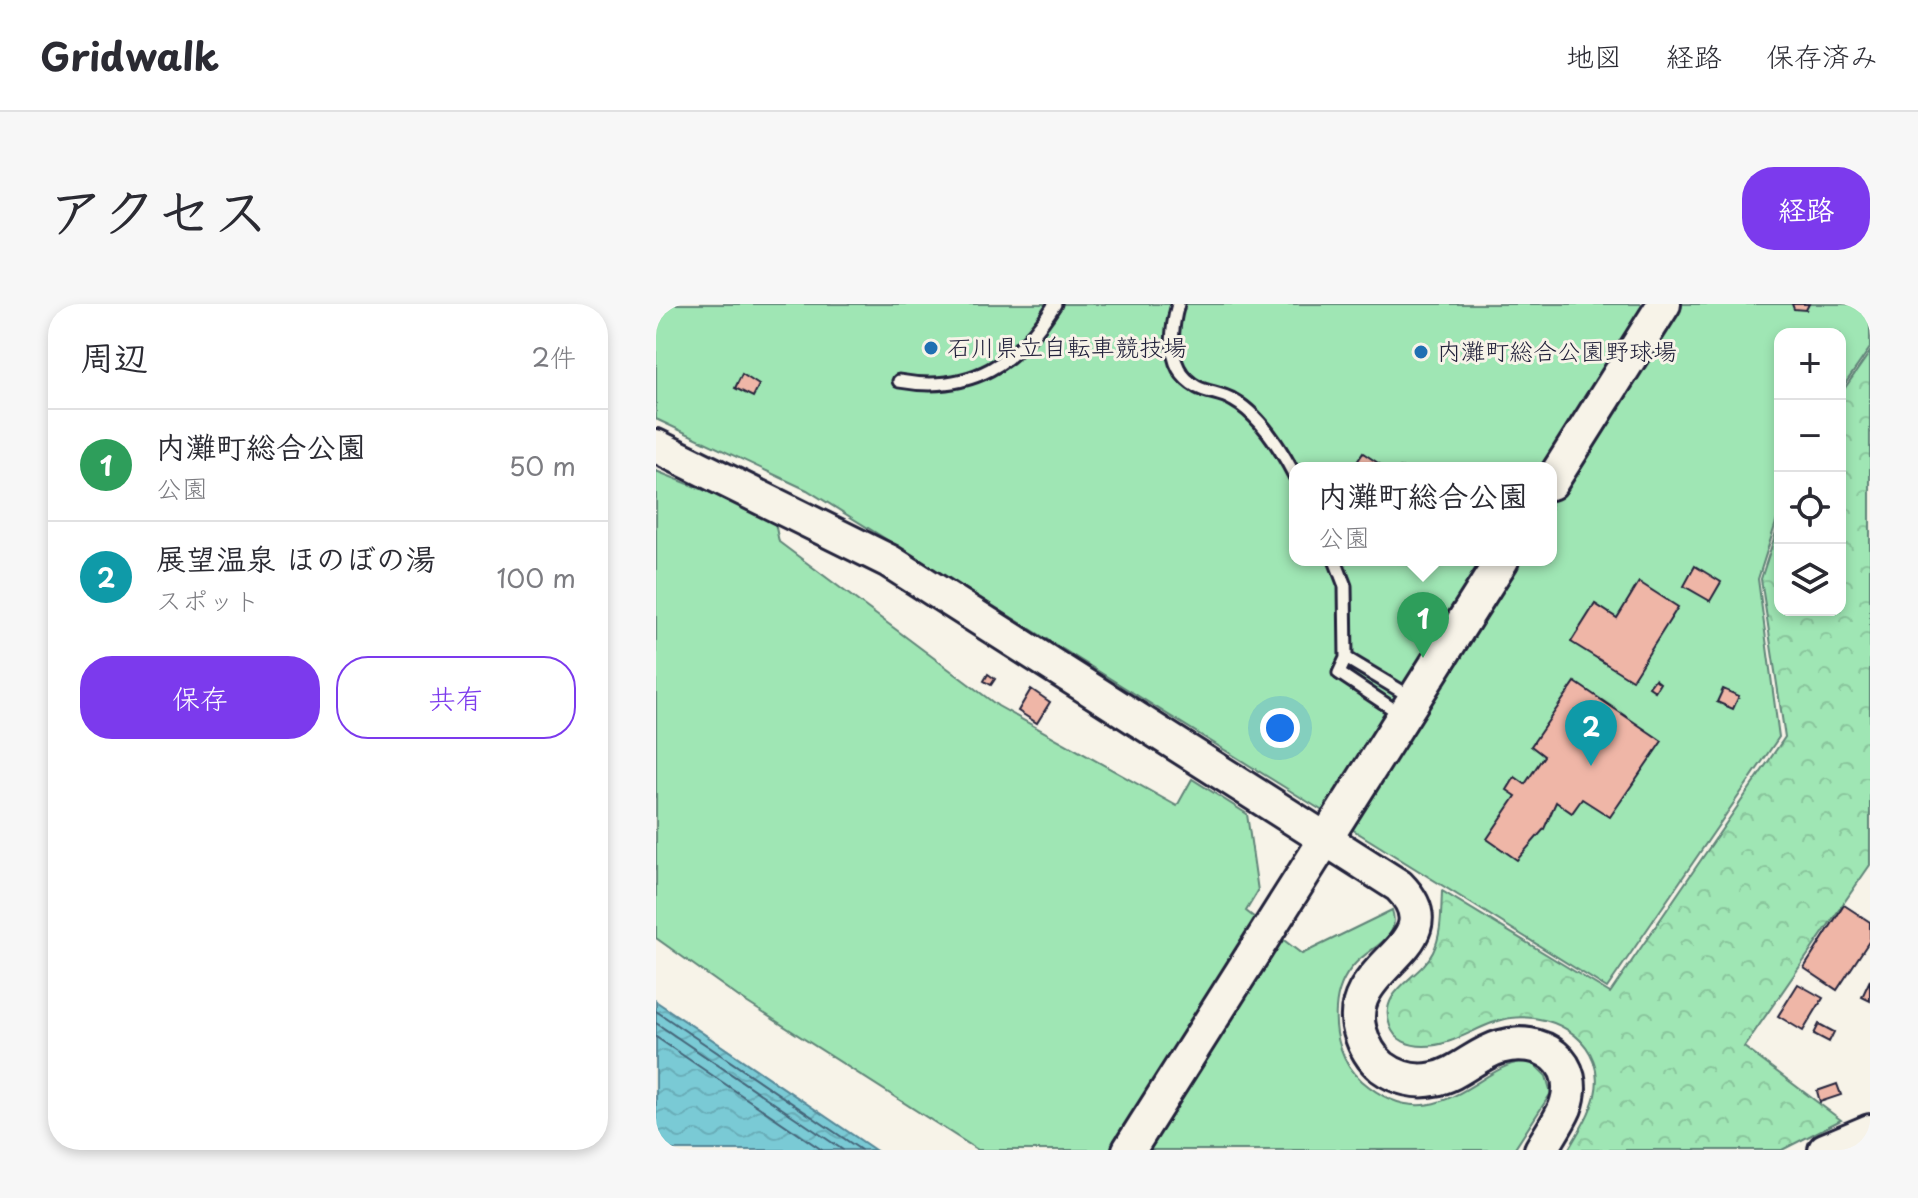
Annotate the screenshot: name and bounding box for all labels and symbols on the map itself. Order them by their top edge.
place label: 石川県立自転車競技場 [947,328,1187,364]
place label: 内灘町総合公園野球場 [1437,332,1677,368]
marker: 石川県立自転車競技場 [922,339,940,357]
marker: 内灘町総合公園野球場 [1412,343,1430,361]
pin: 1 [1397,592,1449,658]
pin: 2 [1565,700,1617,766]
your location [1260,708,1300,748]

